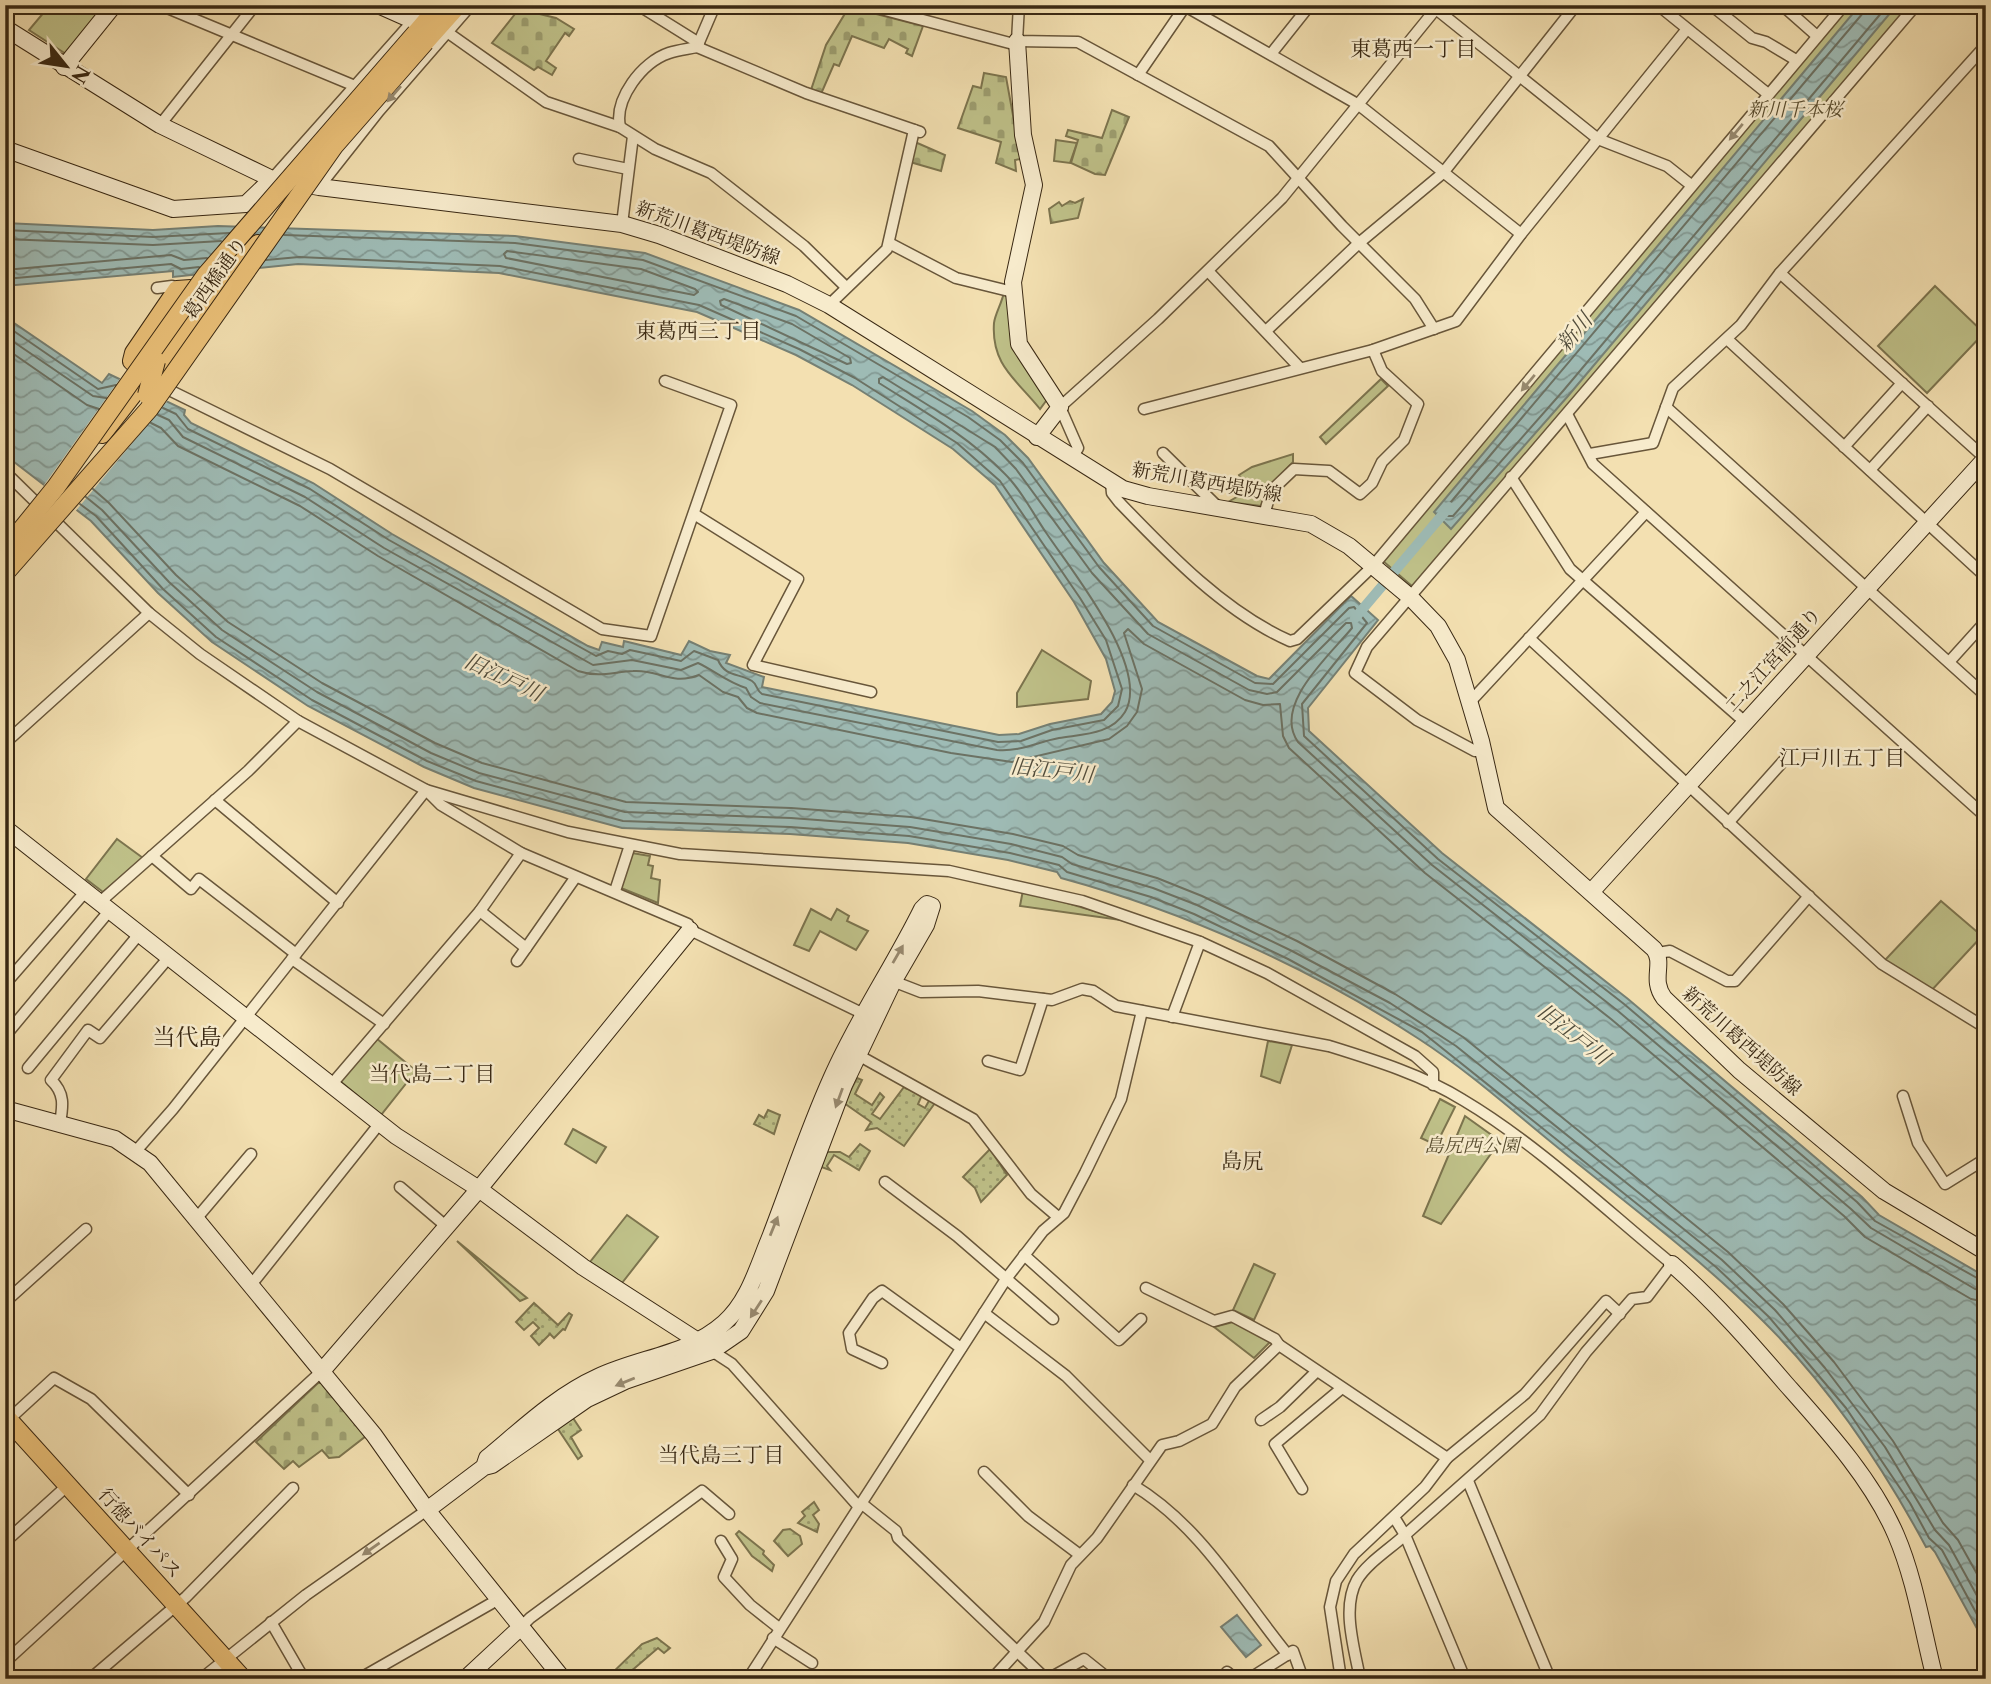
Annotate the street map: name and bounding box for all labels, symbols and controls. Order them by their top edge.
north arrow [32,32,102,102]
district label: 東葛西一丁目 [1350,36,1476,61]
text: N [66,61,94,87]
one-way arrow [387,85,402,102]
park label: 新川千本桜 [1747,98,1846,121]
one-way arrow [1728,123,1744,141]
street label: 新荒川葛西堤防線 [633,196,783,270]
street label: 葛西橋通り [178,232,252,324]
water label: 新川 [1551,306,1598,356]
district label: 東葛西三丁目 [635,318,761,343]
one-way arrow [1521,373,1536,391]
street label: 新荒川葛西堤防線 [1130,457,1284,507]
street label: 二之江宮前通り [1720,603,1826,717]
water label: 旧江戸川 [461,648,549,707]
district label: 江戸川五丁目 [1779,745,1905,770]
water label: 旧江戸川 [1009,753,1097,787]
one-way arrow [892,944,905,963]
street label: 新荒川葛西堤防線 [1678,982,1806,1100]
water label: 旧江戸川 [1533,998,1616,1071]
district label: 当代島 [153,1023,222,1051]
district label: 当代島二丁目 [369,1061,495,1086]
one-way arrow [833,1087,844,1108]
park label: 島尻西公園 [1424,1134,1522,1157]
district label: 島尻 [1221,1148,1263,1173]
one-way arrow [768,1216,779,1237]
one-way arrow [749,1299,762,1319]
one-way arrow [614,1376,635,1387]
district label: 当代島三丁目 [658,1442,784,1467]
street label: 行徳バイパス [93,1483,187,1583]
one-way arrow [362,1542,380,1556]

